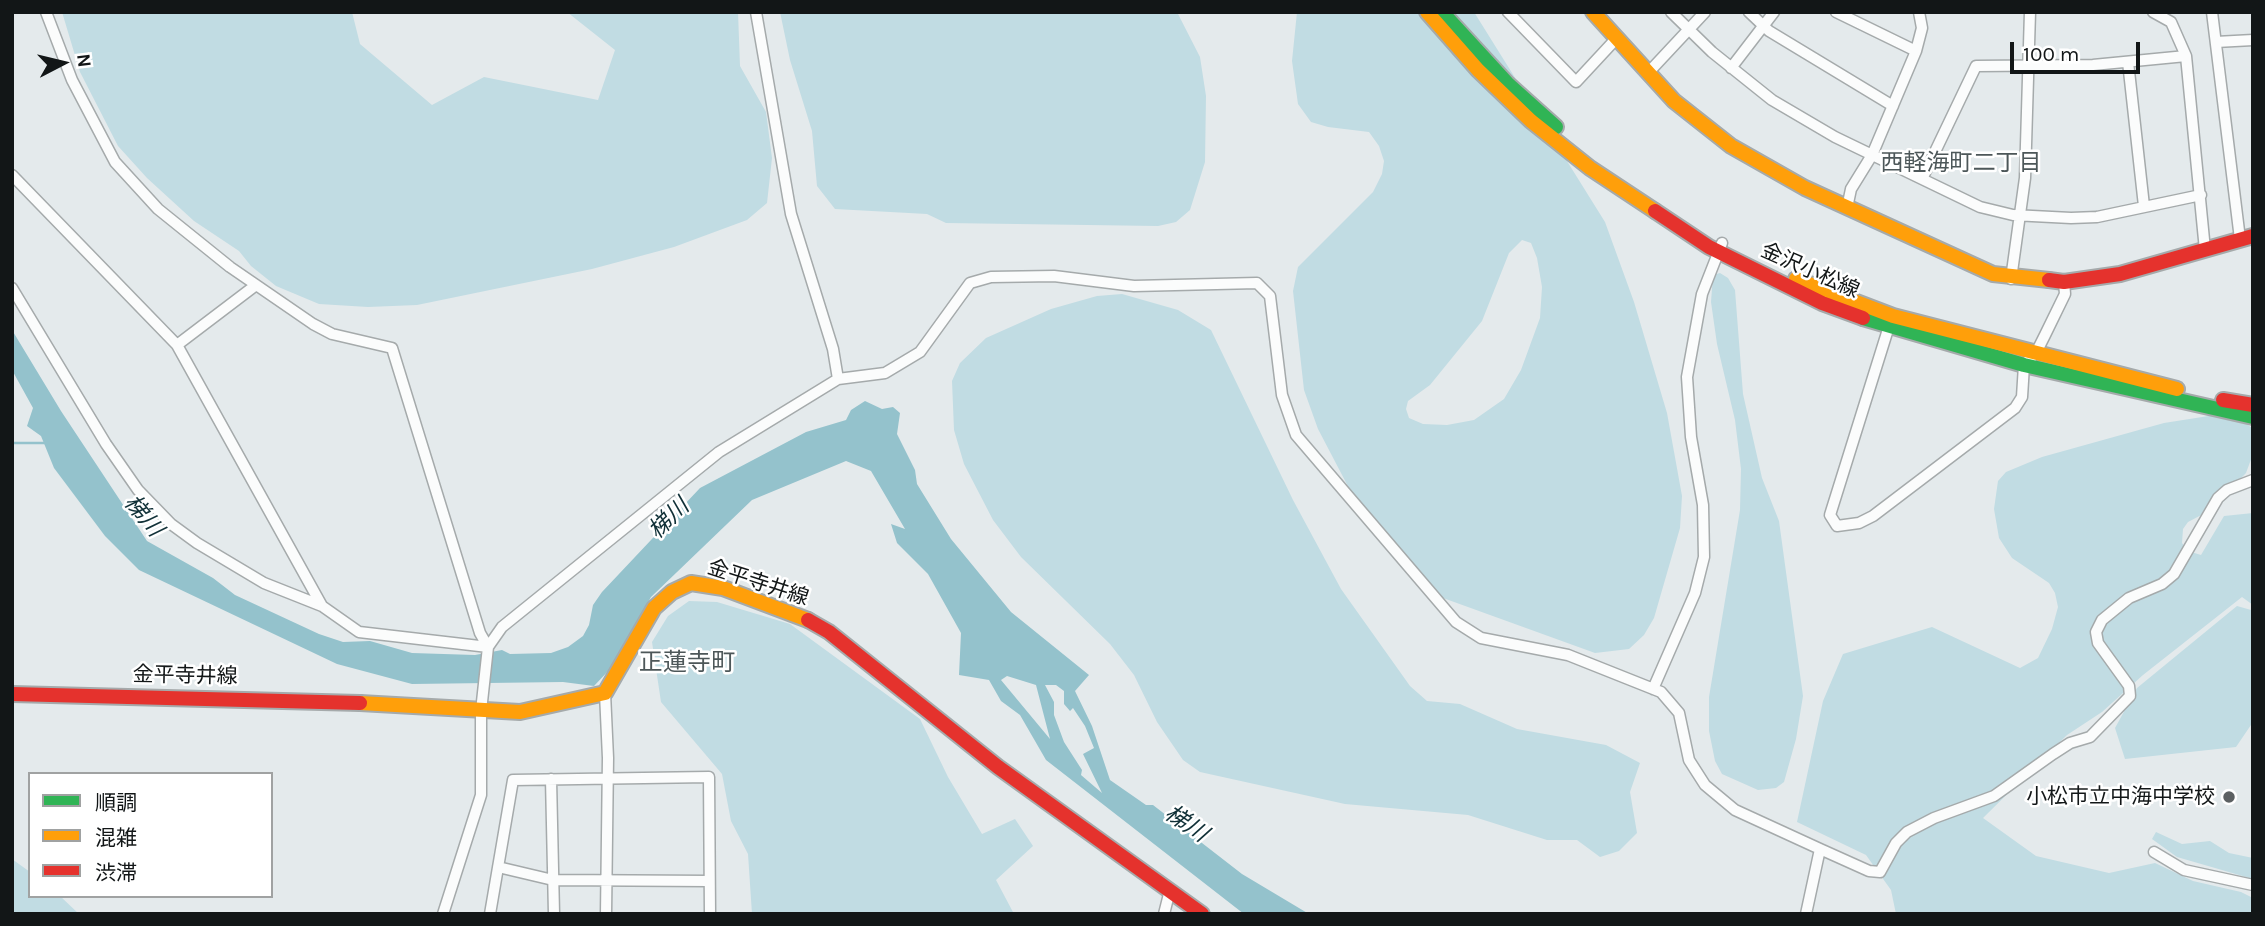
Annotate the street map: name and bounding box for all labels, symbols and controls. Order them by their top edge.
north arrow [28,28,98,98]
scale bar [2013,28,2142,72]
text: 100 m [2023,42,2080,66]
text: N [72,52,96,69]
district label: 西軽海町二丁目 [1881,149,2041,177]
street label: 金沢小松線 [1757,238,1863,304]
water label: 梯川 [118,490,168,542]
water label: 梯川 [643,493,695,545]
street label: 金平寺井線 [704,555,812,611]
district label: 正蓮寺町 [639,649,735,677]
street label: 金平寺井線 [132,662,238,690]
legend [28,772,273,898]
place label: 小松市立中海中学校 [2026,784,2215,810]
marker: 小松市立中海中学校 [2221,789,2237,805]
text: 順調 [95,791,137,815]
water label: 梯川 [1159,800,1213,848]
text: 混雑 [95,826,137,850]
text: 渋滞 [95,861,137,885]

